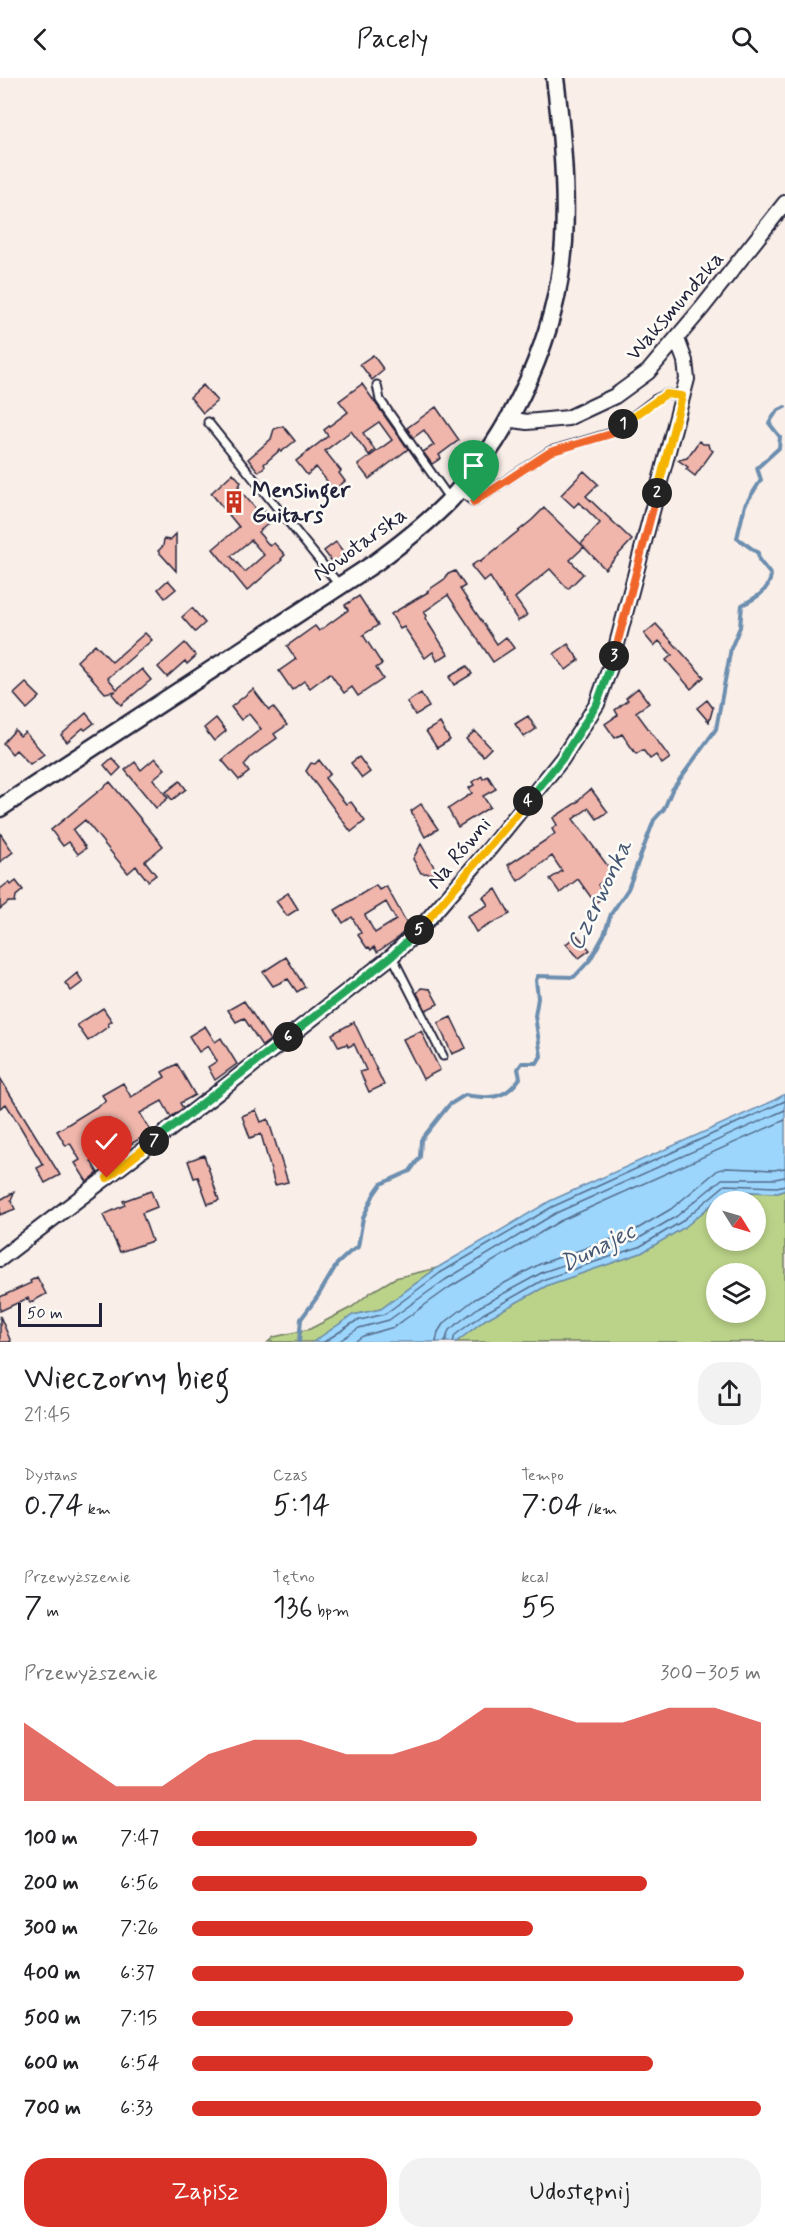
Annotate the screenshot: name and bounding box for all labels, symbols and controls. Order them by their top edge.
text: Pacely [357,22,428,57]
icon: back [24,23,57,56]
icon: search [728,23,761,56]
street label: Waksmundzka [620,246,731,367]
pin: 1 [608,409,638,439]
text: 1 [619,413,627,434]
pin [448,440,499,502]
icon: arrive [457,449,490,482]
place label: Mensinger Guitars [252,477,351,530]
pin: 2 [642,478,672,508]
text: 2 [653,482,661,503]
building icon: Mensinger Guitars [221,489,247,515]
street label: Nowotarska [308,501,413,588]
pin: 3 [599,641,629,671]
text: 3 [610,645,618,666]
pin: 4 [513,786,543,816]
text: 4 [523,790,533,811]
street label: Na Równi [421,811,498,895]
water label: Czerwonka [560,834,641,956]
pin: 5 [404,915,434,945]
text: 5 [414,919,424,940]
pin: 6 [273,1022,303,1052]
text: 6 [284,1026,292,1047]
pin [81,1116,132,1178]
icon: check [90,1125,123,1158]
pin: 7 [139,1126,169,1156]
text: 7 [149,1130,159,1151]
north arrow [706,1191,766,1251]
map controls [706,1191,766,1323]
water label: Dunajec [555,1216,642,1280]
button: layers [706,1263,766,1323]
scale bar [18,1300,102,1328]
text: 50 m [27,1303,63,1324]
text: Wieczorny bieg [24,1357,230,1401]
button: share [698,1362,761,1425]
text: 21:45 [24,1402,70,1429]
text: Dystans [24,1465,77,1486]
text: Czas [273,1465,307,1486]
text: Tempo [521,1465,564,1486]
text: 0.74 [24,1486,83,1525]
text: 5:14 [273,1486,330,1525]
text: 7:04 [521,1486,583,1525]
text: km [83,1499,111,1520]
text: /km [583,1499,617,1520]
text: Przewyższenie [24,1567,131,1588]
text: Tętno [273,1567,315,1588]
text: kcal [521,1567,548,1588]
text: 7 [24,1588,42,1627]
text: 136 [273,1588,313,1627]
text: 55 [521,1588,555,1627]
text: m [42,1601,59,1622]
text: bpm [313,1601,349,1622]
text: Przewyższenie [24,1660,157,1687]
text: 300–305 m [660,1660,761,1687]
text: 100 m [24,1825,78,1852]
text: 7:47 [120,1825,159,1852]
text: 200 m [24,1870,79,1897]
text: 6:56 [120,1870,159,1897]
text: 300 m [24,1915,78,1942]
text: 7:26 [120,1915,158,1942]
text: 400 m [24,1960,80,1987]
text: 6:37 [120,1960,155,1987]
text: 500 m [24,2005,81,2032]
text: 7:15 [120,2005,157,2032]
text: 600 m [24,2050,79,2077]
text: 6:54 [120,2050,160,2077]
text: 700 m [24,2095,81,2122]
text: 6:33 [120,2095,153,2122]
button: Zapisz [24,2158,387,2227]
button: Udostępnij [399,2158,761,2227]

